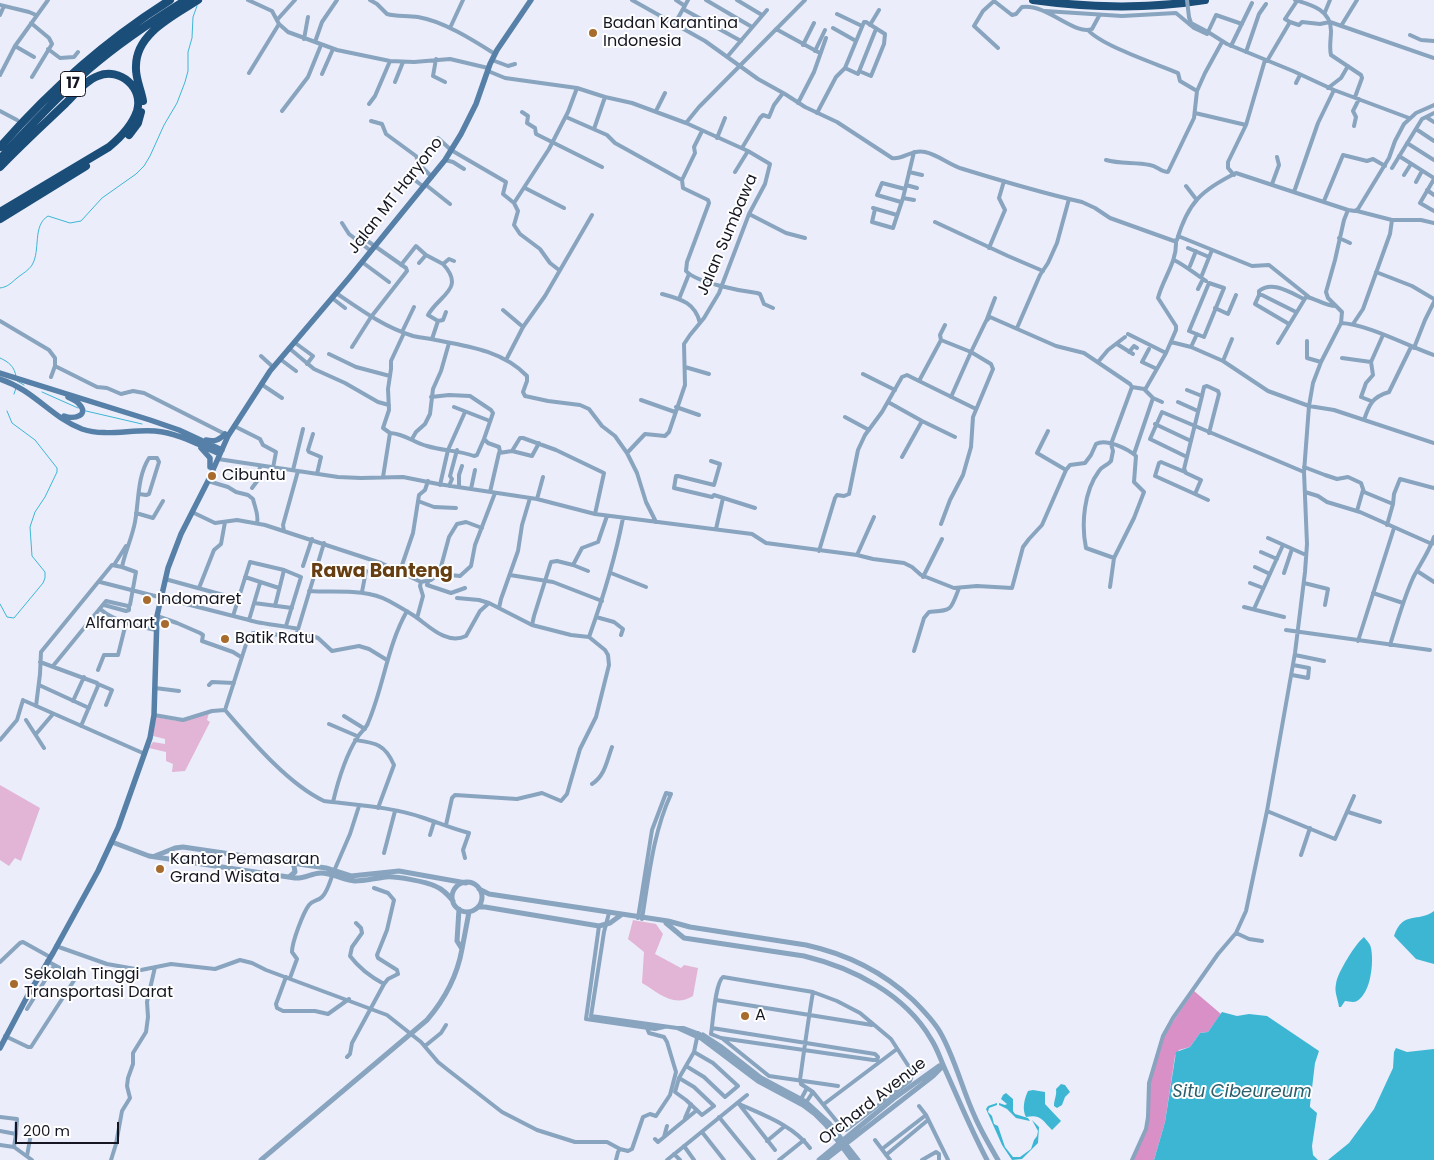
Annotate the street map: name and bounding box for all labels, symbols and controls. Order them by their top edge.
place label: Badan Karantina Indonesia [603,14,738,52]
marker: Badan Karantina Indonesia [587,27,599,39]
road number: 17 [60,72,86,96]
street label: Jalan MT Haryono [344,134,448,258]
street label: Jalan Sumbawa [694,171,762,299]
place label: Cibuntu [222,466,286,486]
marker: Cibuntu [206,470,218,482]
district label: Rawa Banteng [311,561,453,583]
place label: Indomaret [157,590,241,610]
marker: Indomaret [141,594,153,606]
place label: Alfamart [85,614,155,634]
marker: Alfamart [159,618,171,630]
place label: Batik Ratu [235,629,315,649]
marker: Batik Ratu [219,633,231,645]
place label: Kantor Pemasaran Grand Wisata [170,850,320,888]
marker: Kantor Pemasaran Grand Wisata [154,863,166,875]
place label: Sekolah Tinggi Transportasi Darat [24,965,173,1003]
marker: Sekolah Tinggi Transportasi Darat [8,978,20,990]
place label: A [755,1006,766,1026]
marker: A [739,1010,751,1022]
street label: Orchard Avenue [816,1054,930,1150]
water label: Situ Cibeureum [1172,1081,1312,1103]
scale bar [18,1112,121,1144]
text: 200 m [23,1120,70,1141]

